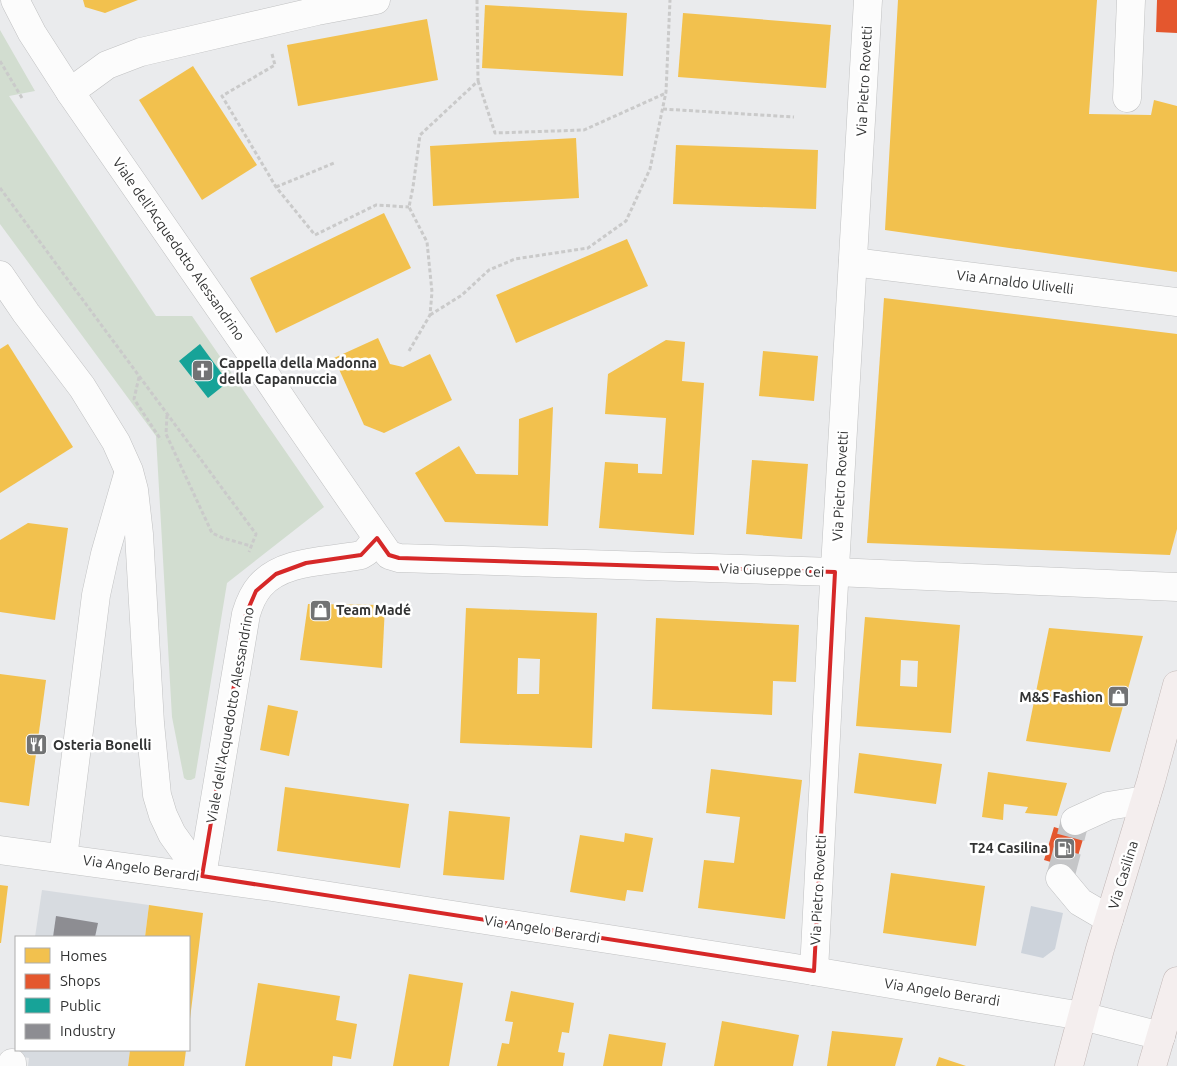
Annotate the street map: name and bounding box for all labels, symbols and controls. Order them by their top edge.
street label: Via Pietro Rovetti [853,25,875,137]
street label: Viale dell'Acquedotto Alessandrino [110,155,248,343]
street label: Via Arnaldo Ulivelli [956,267,1074,297]
place label: Cappella della Madonna della Capannuccia [219,355,377,387]
church icon: Cappella della Madonna della Capannuccia [191,359,215,383]
street label: Via Pietro Rovetti [829,430,851,542]
street label: Via Giuseppe Cei [719,560,825,580]
shop icon: Team Madé [308,598,332,622]
place label: Team Madé [336,602,411,618]
street label: Viale dell'Acquedotto Alessandrino [203,606,257,824]
shop icon: M&S Fashion [1107,685,1131,709]
place label: M&S Fashion [1019,689,1103,705]
restaurant icon: Osteria Bonelli [25,733,49,757]
place label: Osteria Bonelli [53,737,152,753]
street label: Via Pietro Rovetti [807,834,829,946]
fuel station icon: T24 Casilina [1052,836,1076,860]
street label: Via Casilina [1105,839,1141,911]
place label: T24 Casilina [969,840,1048,856]
street label: Via Angelo Berardi [82,852,200,884]
street label: Via Angelo Berardi [483,912,601,946]
legend [15,936,190,1051]
text: Homes [60,947,107,964]
text: Shops [60,972,101,989]
street label: Via Angelo Berardi [883,975,1001,1009]
text: Public [60,997,101,1014]
text: Industry [60,1022,115,1039]

